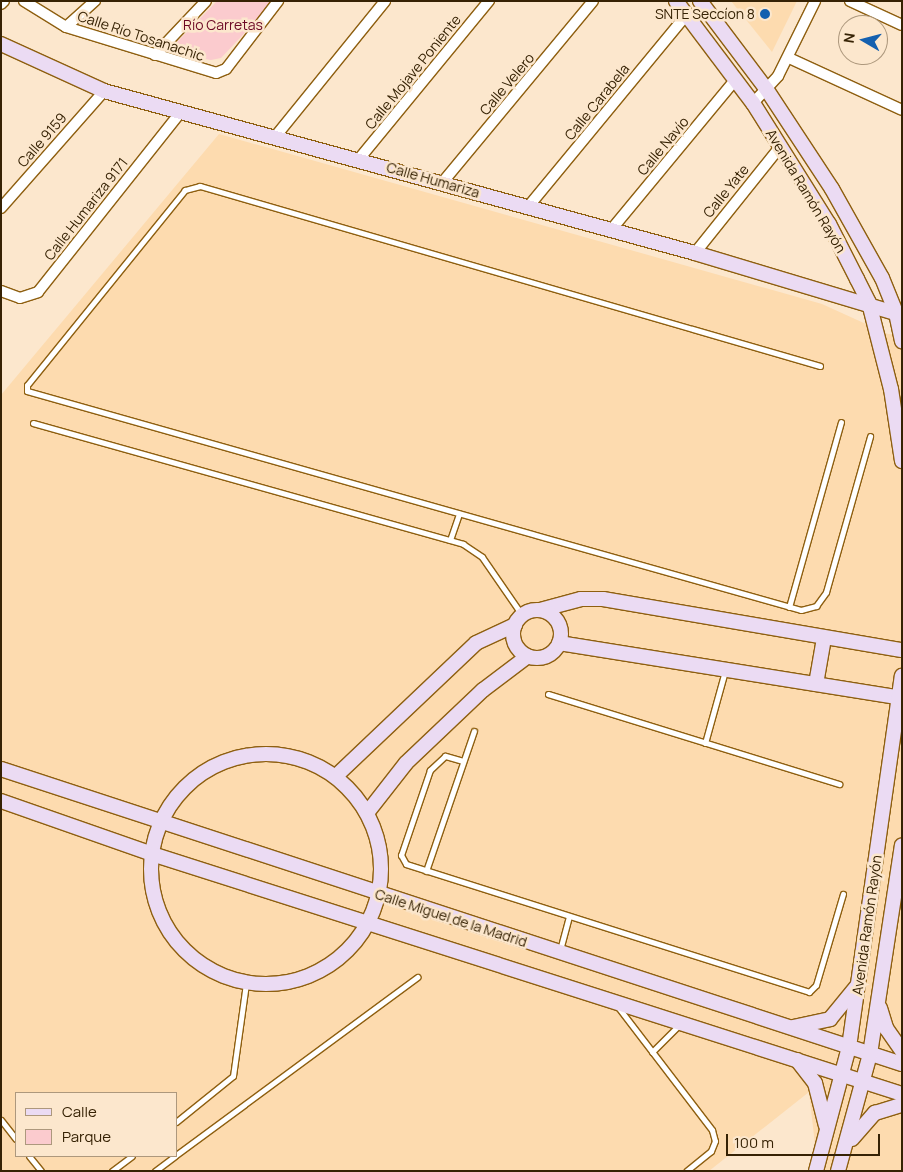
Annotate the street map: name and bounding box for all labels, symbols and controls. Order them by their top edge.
place label: SNTE Seccíon 8 [655,6,755,22]
street label: Calle Río Tosanachic [76,8,206,64]
marker: SNTE Seccíon 8 [759,8,771,20]
street label: Calle Mojave Poniente [362,11,464,133]
north arrow [838,15,888,65]
park label: Río Carretas [183,17,263,33]
text: N [839,32,859,44]
street label: Calle Velero [476,50,538,118]
street label: Calle Carabela [561,61,633,143]
street label: Calle 9159 [14,109,70,171]
street label: Calle Navío [634,113,692,179]
street label: Avenida Ramón Rayón [762,126,850,256]
street label: Calle Humariza 9171 [41,154,131,264]
street label: Calle Humariza [385,159,481,201]
street label: Calle Yate [700,161,752,221]
street label: Avenida Ramón Rayón [849,854,885,996]
street label: Calle Miguel de la Madrid [373,885,529,951]
legend [15,1092,178,1157]
text: Calle [62,1101,97,1122]
scale bar [728,1124,882,1156]
text: Parque [62,1126,111,1147]
text: 100 m [734,1132,774,1153]

